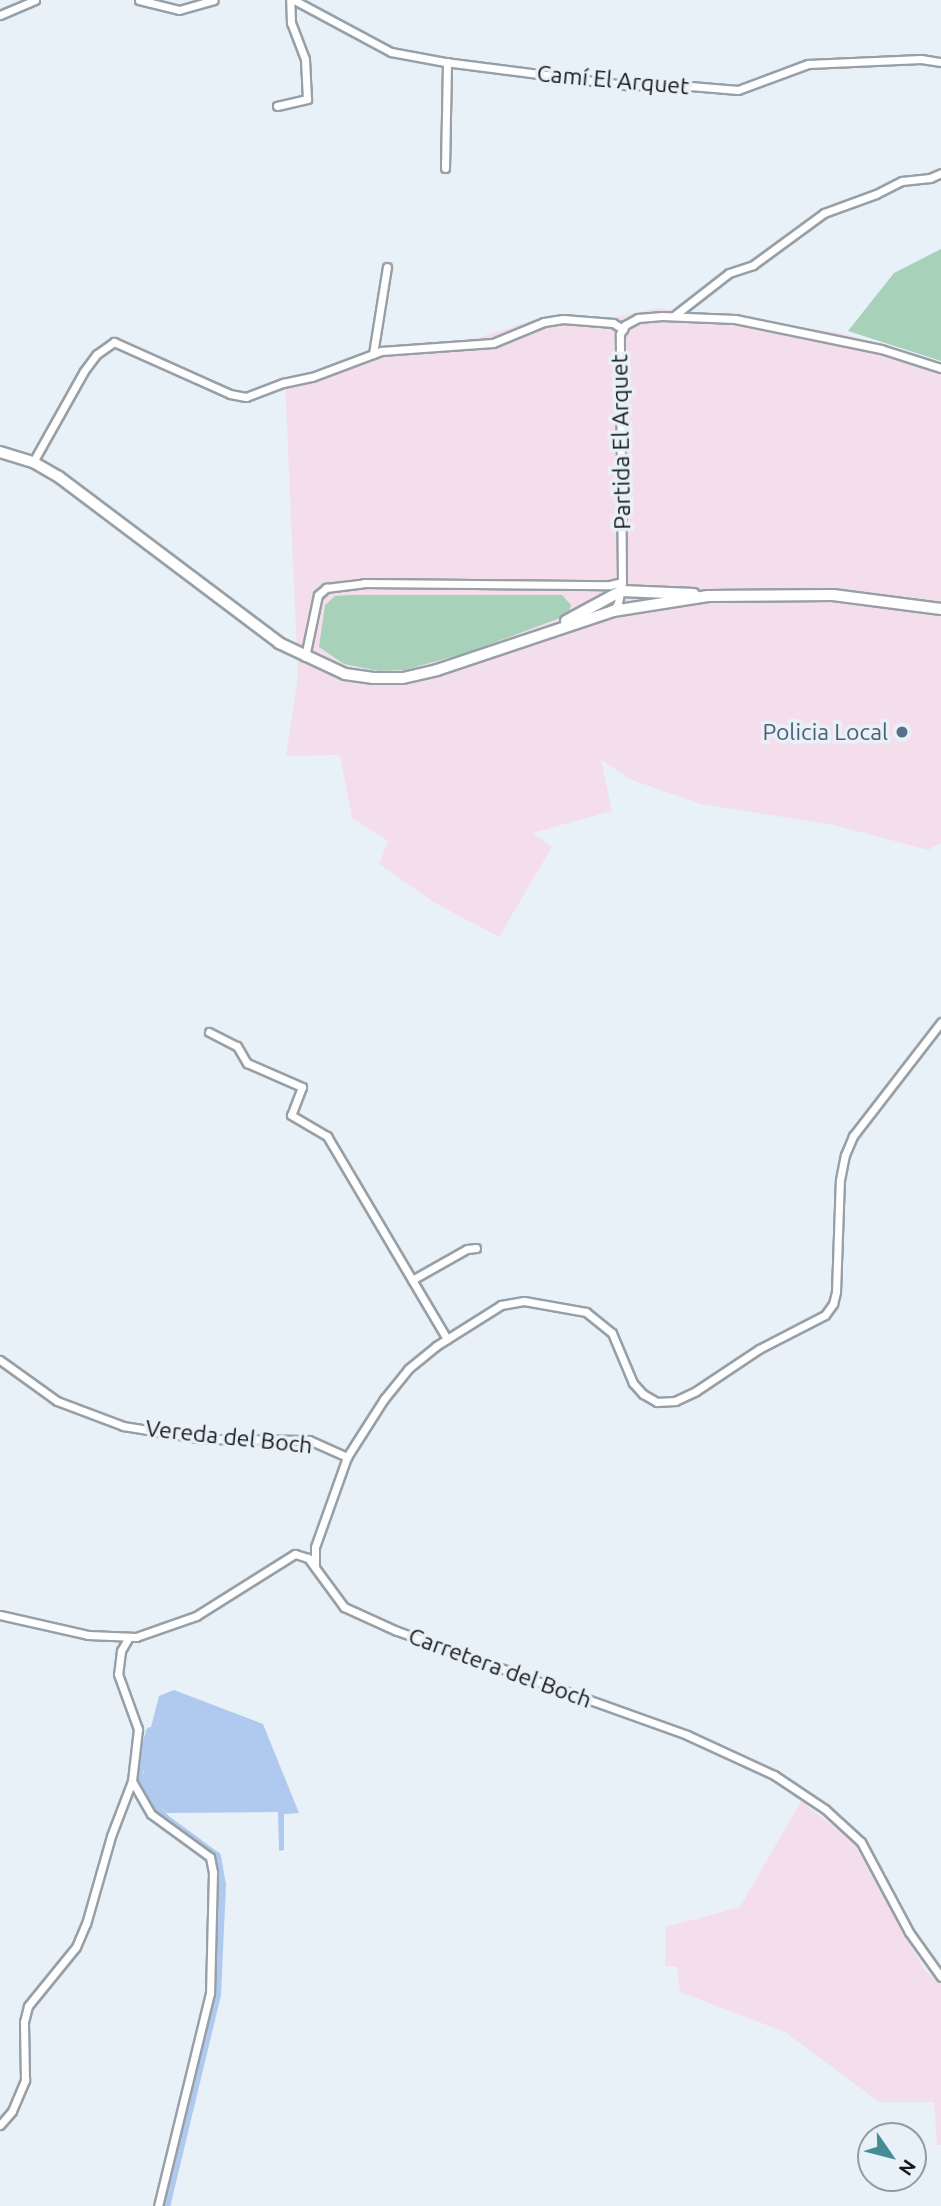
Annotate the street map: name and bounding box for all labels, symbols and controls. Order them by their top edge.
street label: Camí El Arquet [536,60,690,100]
street label: Partida El Arquet [606,354,636,530]
place label: Policia Local [762,718,888,746]
marker: Policia Local [894,724,910,740]
street label: Vereda del Boch [144,1415,314,1459]
street label: Carretera del Boch [405,1622,595,1714]
north arrow [857,2122,927,2192]
text: N [894,2156,921,2180]

